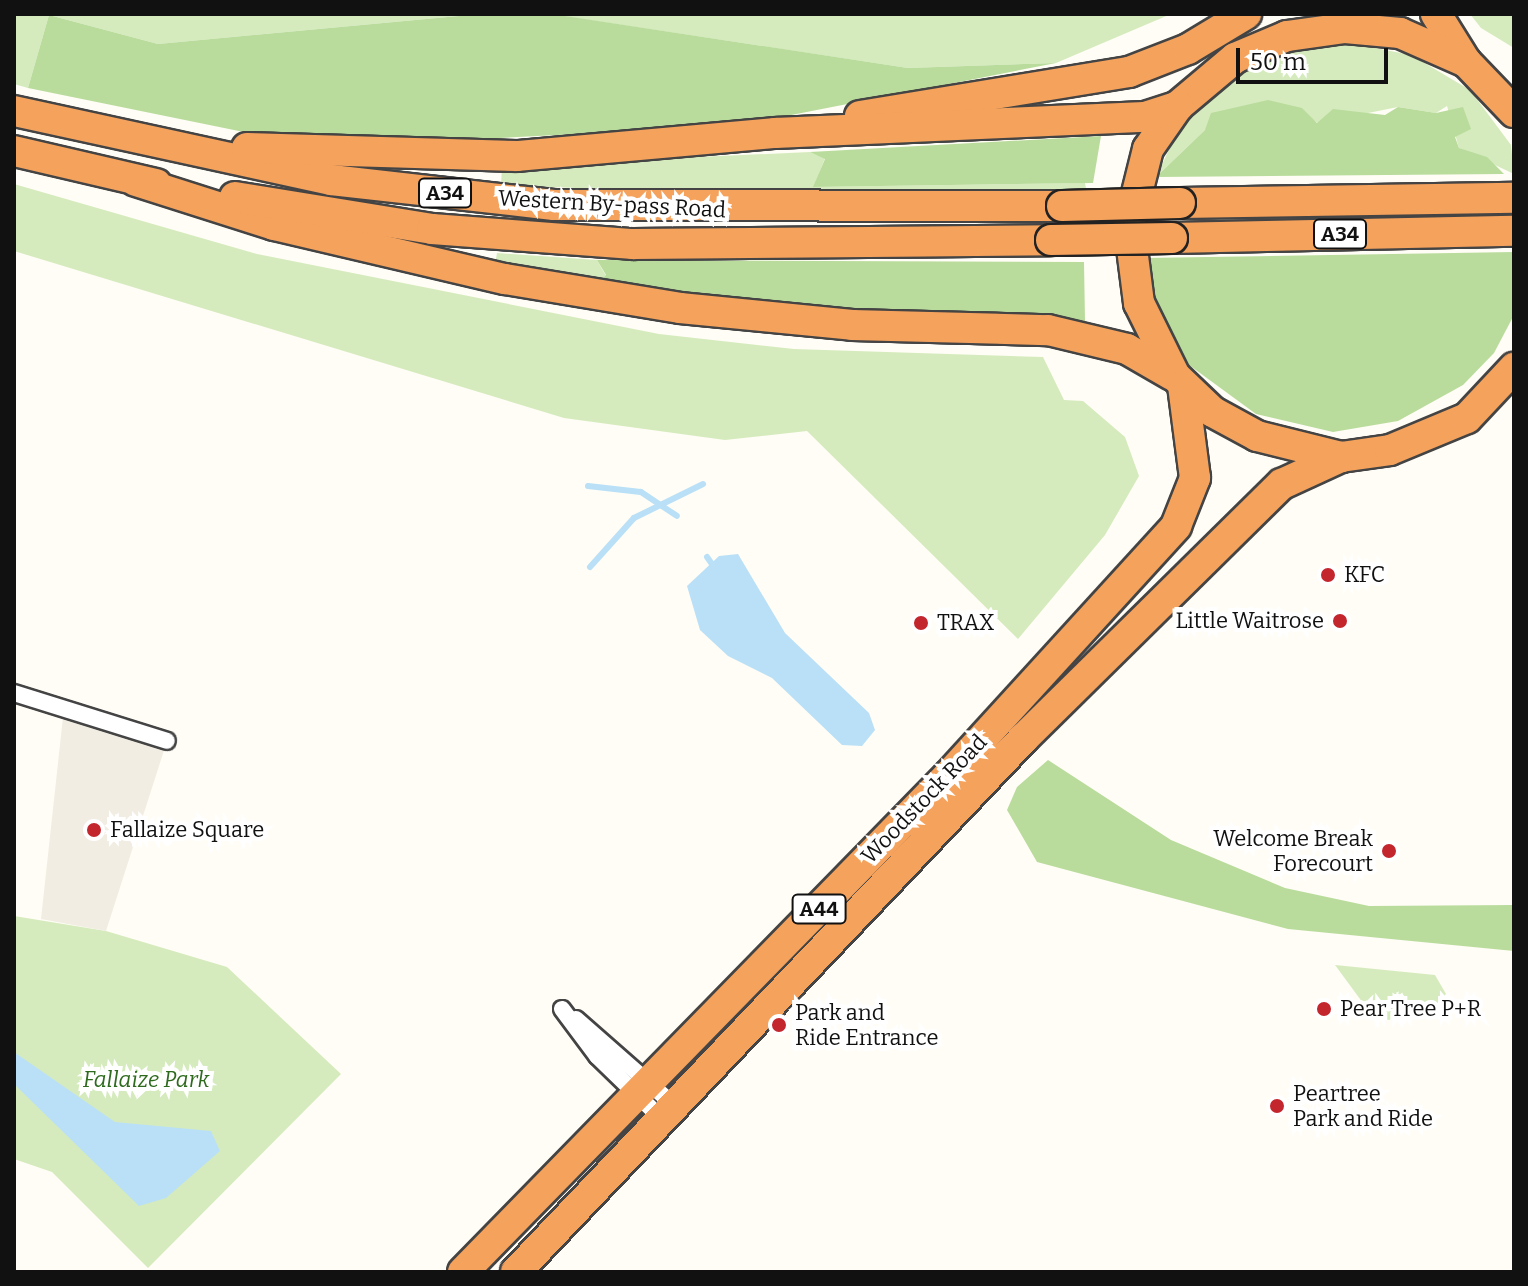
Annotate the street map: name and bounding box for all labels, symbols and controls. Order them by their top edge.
scale bar [1240,32,1392,82]
text: 50 m [1250,48,1306,76]
road number: A34 [417,177,473,209]
street label: Western By-pass Road [497,185,727,223]
road number: A34 [1312,218,1368,250]
place label: KFC [1344,562,1385,588]
marker: KFC [1319,566,1337,584]
place label: Little Waitrose [1176,608,1324,634]
place label: TRAX [937,610,994,636]
marker: Little Waitrose [1331,612,1349,630]
marker: TRAX [912,614,930,632]
street label: Woodstock Road [856,729,992,869]
place label: Fallaize Square [110,817,264,843]
marker: Fallaize Square [85,821,103,839]
place label: Welcome Break Forecourt [1213,825,1373,876]
marker: Welcome Break Forecourt [1380,842,1398,860]
road number: A44 [791,893,847,925]
place label: Pear Tree P+R [1340,996,1481,1022]
place label: Park and Ride Entrance [795,999,938,1050]
marker: Pear Tree P+R [1315,1000,1333,1018]
marker: Park and Ride Entrance [770,1016,788,1034]
park label: Fallaize Park [83,1067,209,1093]
place label: Peartree Park and Ride [1293,1080,1433,1132]
marker: Peartree Park and Ride [1268,1097,1286,1115]

